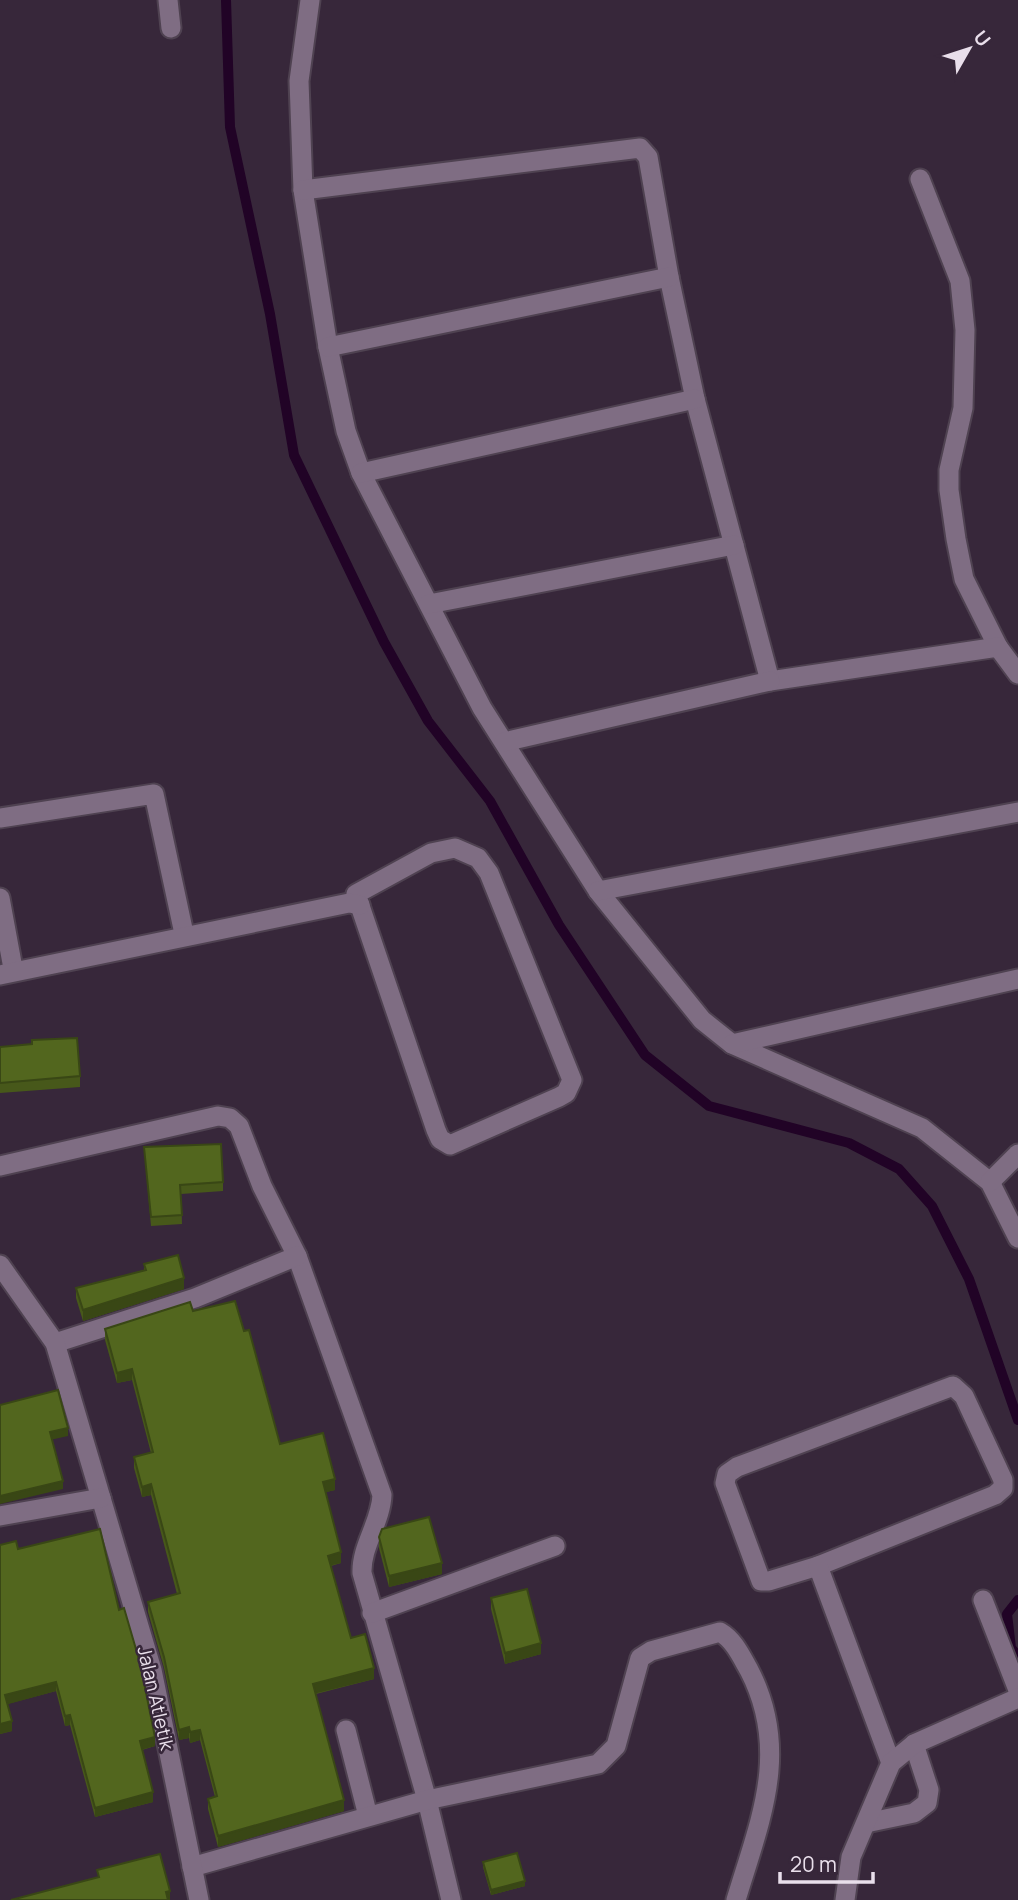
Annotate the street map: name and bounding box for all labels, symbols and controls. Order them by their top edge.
north arrow [934,14,1004,84]
text: U [968,25,997,52]
street label: Jalan Atletik [131,1644,181,1753]
scale bar [780,1840,873,1884]
text: 20 m [790,1850,837,1878]

